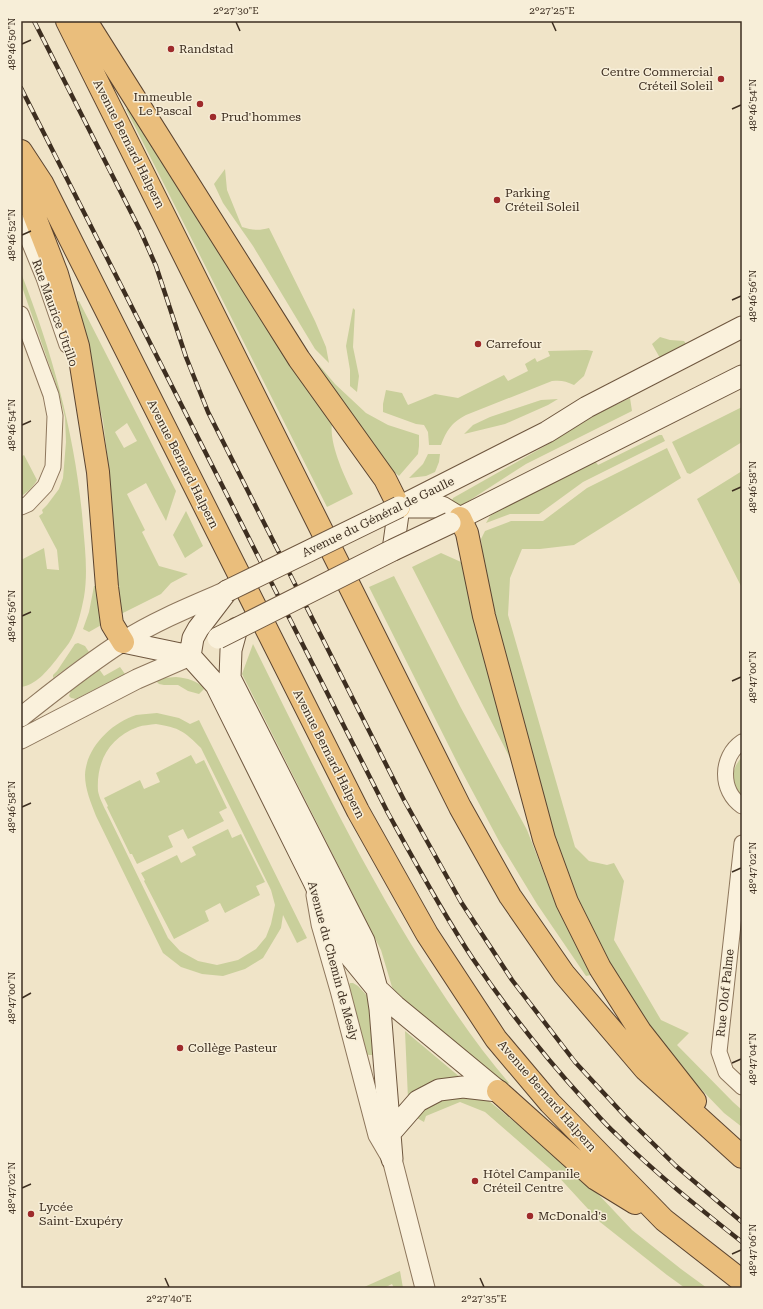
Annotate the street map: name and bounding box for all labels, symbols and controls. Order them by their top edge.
text: 2°27'30"E [213,5,259,16]
text: 2°27'25"E [529,5,575,16]
text: 48°46'50"N [6,18,17,70]
place label: Randstad [179,42,234,56]
marker: Randstad [166,44,176,54]
place label: Centre Commercial Créteil Soleil [601,65,713,93]
marker: Centre Commercial Créteil Soleil [716,74,726,84]
street label: Avenue Bernard Halpern [90,77,168,211]
text: 48°46'54"N [747,79,758,131]
place label: Immeuble Le Pascal [133,90,192,118]
marker: Immeuble Le Pascal [195,99,205,109]
place label: Prud'hommes [221,110,301,124]
marker: Prud'hommes [208,112,218,122]
place label: Parking Créteil Soleil [505,186,580,214]
marker: Parking Créteil Soleil [492,195,502,205]
text: 48°46'52"N [6,209,17,261]
street label: Rue Maurice Utrillo [29,257,81,369]
text: 48°46'56"N [747,270,758,322]
place label: Carrefour [486,337,542,351]
marker: Carrefour [473,339,483,349]
street label: Avenue Bernard Halpern [144,397,222,531]
text: 48°46'54"N [6,399,17,451]
text: 48°46'58"N [747,461,758,513]
street label: Avenue du Général de Gaulle [300,474,457,560]
text: 48°46'56"N [6,590,17,642]
text: 48°47'00"N [747,651,758,703]
street label: Avenue Bernard Halpern [290,687,368,821]
text: 48°46'58"N [6,781,17,833]
text: 48°47'02"N [747,842,758,894]
street label: Avenue du Chemin de Mesly [305,880,361,1043]
street label: Rue Olof Palme [713,948,737,1038]
text: 48°47'00"N [6,972,17,1024]
text: 48°47'04"N [747,1033,758,1085]
street label: Avenue Bernard Halpern [495,1038,599,1155]
place label: Collège Pasteur [188,1041,277,1055]
marker: Collège Pasteur [175,1043,185,1053]
text: 48°47'02"N [6,1162,17,1214]
place label: Hôtel Campanile Créteil Centre [483,1167,580,1195]
marker: Hôtel Campanile Créteil Centre [470,1176,480,1186]
place label: Lycée Saint-Exupéry [39,1200,124,1228]
marker: Lycée Saint-Exupéry [26,1209,36,1219]
place label: McDonald's [538,1209,607,1223]
marker: McDonald's [525,1211,535,1221]
text: 48°47'06"N [747,1224,758,1276]
text: 2°27'40"E [146,1293,192,1304]
text: 2°27'35"E [461,1293,507,1304]

